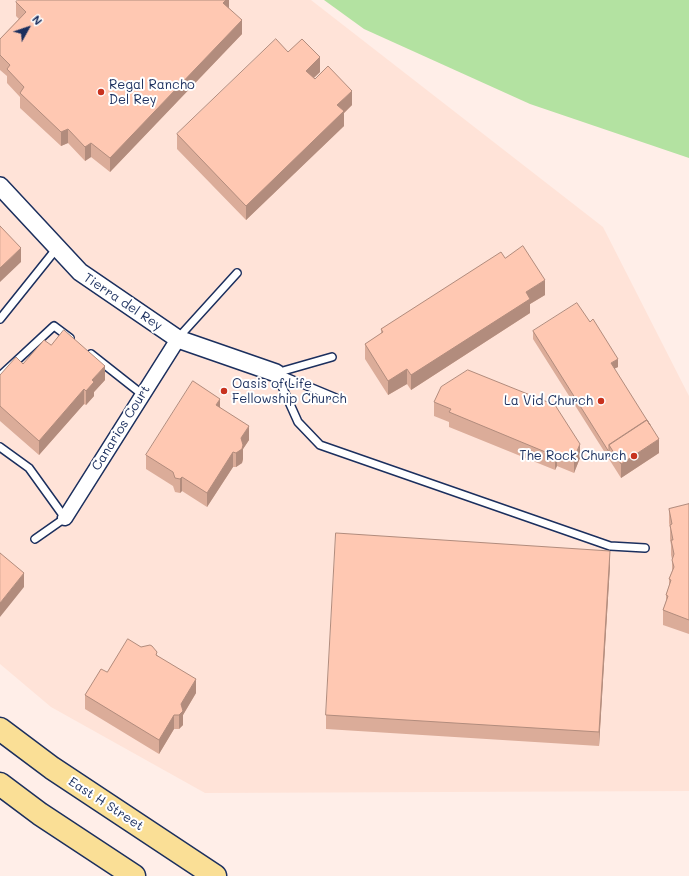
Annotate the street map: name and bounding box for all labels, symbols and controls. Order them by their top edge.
north arrow [8,8,48,48]
text: N [29,12,46,28]
place label: Regal Rancho Del Rey [109,77,195,108]
marker: Regal Rancho Del Rey [96,87,106,97]
street label: Tierra del Rey [81,270,165,334]
place label: Oasis of Life Fellowship Church [232,376,347,407]
street label: Canarios Court [88,382,154,474]
marker: Oasis of Life Fellowship Church [219,386,229,396]
place label: La Vid Church [504,393,593,409]
marker: La Vid Church [596,396,606,406]
place label: The Rock Church [519,448,626,464]
marker: The Rock Church [629,451,639,461]
street label: East H Street [65,774,147,834]

